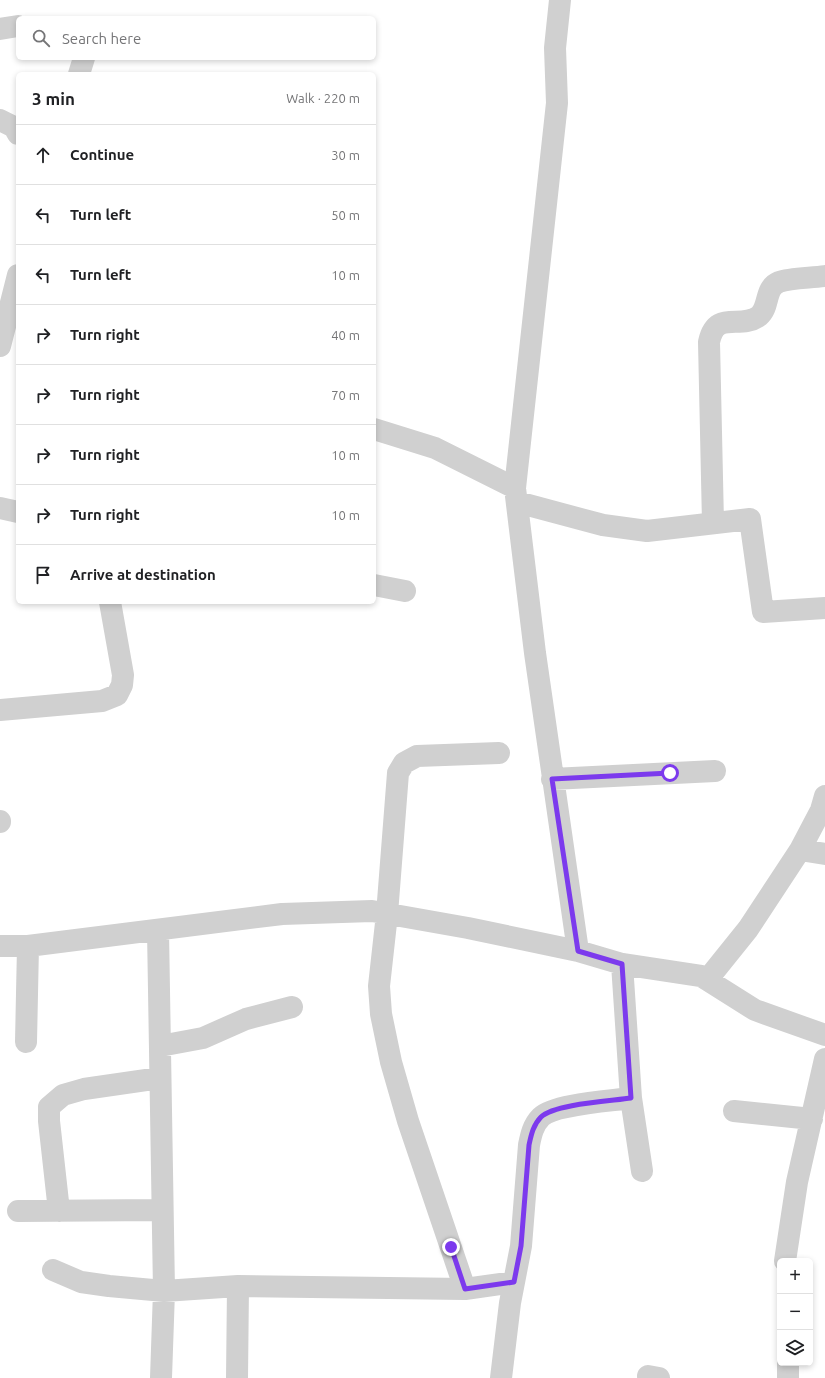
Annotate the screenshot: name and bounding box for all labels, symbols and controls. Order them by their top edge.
search box [16,16,376,60]
icon: search [30,27,52,49]
text: Search here [62,30,141,47]
text: 3 min [32,89,75,108]
text: Walk · 220 m [286,91,360,105]
icon: ahead [32,144,54,166]
text: Continue [70,146,134,163]
text: 30 m [331,148,360,162]
icon: left [32,204,54,226]
text: Turn left [70,206,131,223]
text: 50 m [331,208,360,222]
icon: left [32,264,54,286]
text: Turn left [70,266,131,283]
text: 10 m [331,268,360,282]
icon: right [32,324,54,346]
text: Turn right [70,326,140,343]
text: 40 m [331,328,360,342]
icon: right [32,384,54,406]
text: Turn right [70,386,140,403]
text: 70 m [331,388,360,402]
icon: right [32,444,54,466]
text: Turn right [70,446,140,463]
text: 10 m [331,448,360,462]
icon: right [32,504,54,526]
text: Turn right [70,506,140,523]
text: 10 m [331,508,360,522]
icon: arrive [32,564,54,586]
text: Arrive at destination [70,566,216,583]
route start [661,764,679,782]
route end [442,1238,460,1256]
map controls [777,1258,813,1366]
button: + [777,1258,813,1294]
button: − [777,1294,813,1330]
button: layers [777,1330,813,1366]

